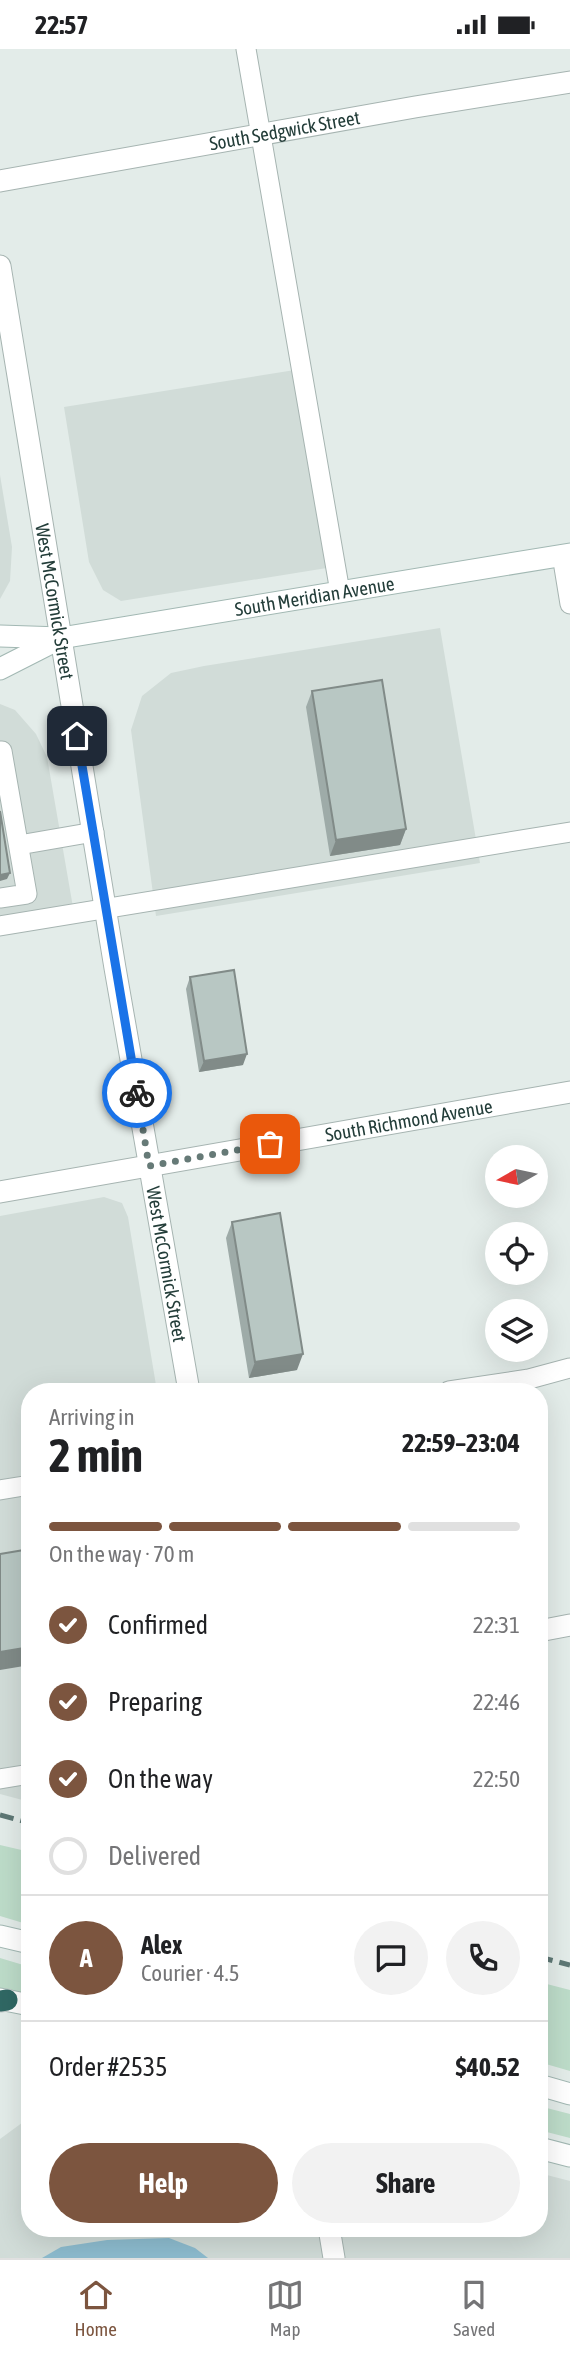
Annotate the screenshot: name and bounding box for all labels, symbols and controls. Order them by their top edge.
text: 22:57 [35,10,89,40]
street label: South Sedgwick Street [207,106,362,154]
street label: West McCormick Street [31,522,79,681]
street label: South Meridian Avenue [233,572,396,620]
pin [47,706,107,766]
icon: home [58,717,96,755]
courier [102,1058,172,1128]
icon: bike [118,1074,156,1112]
street label: South Richmond Avenue [323,1095,494,1146]
pin [240,1114,300,1174]
icon: bag [251,1125,289,1163]
north arrow [485,1145,548,1207]
map controls [485,1145,548,1362]
street label: West McCormick Street [142,1185,191,1344]
button: locate [485,1222,548,1285]
button: layers [485,1299,548,1362]
text: Arriving in [49,1404,135,1430]
text: 22:59–23:04 [402,1428,520,1458]
text: 2 min [49,1429,143,1482]
text: On the way · 70 m [49,1541,194,1567]
icon: check [49,1606,87,1644]
text: Confirmed [108,1610,208,1640]
text: 22:31 [473,1612,520,1638]
icon: check [49,1683,87,1721]
text: Preparing [108,1687,202,1717]
text: 22:46 [473,1689,520,1715]
icon: check [49,1760,87,1798]
text: On the way [108,1764,213,1794]
text: 22:50 [473,1766,520,1792]
text: Delivered [108,1841,201,1871]
button: chat [354,1921,428,1995]
button: phone [446,1921,520,1995]
text: Alex [141,1930,182,1960]
text: A [80,1943,92,1973]
text: Courier · 4.5 [141,1960,240,1986]
text: Order #2535 [49,2052,168,2082]
text: $40.52 [456,2052,520,2082]
button: Help [49,2143,278,2223]
button: Share [292,2143,520,2223]
tab: Home [75,2276,117,2340]
tab: Map [266,2276,304,2340]
tab: Saved [453,2276,495,2340]

